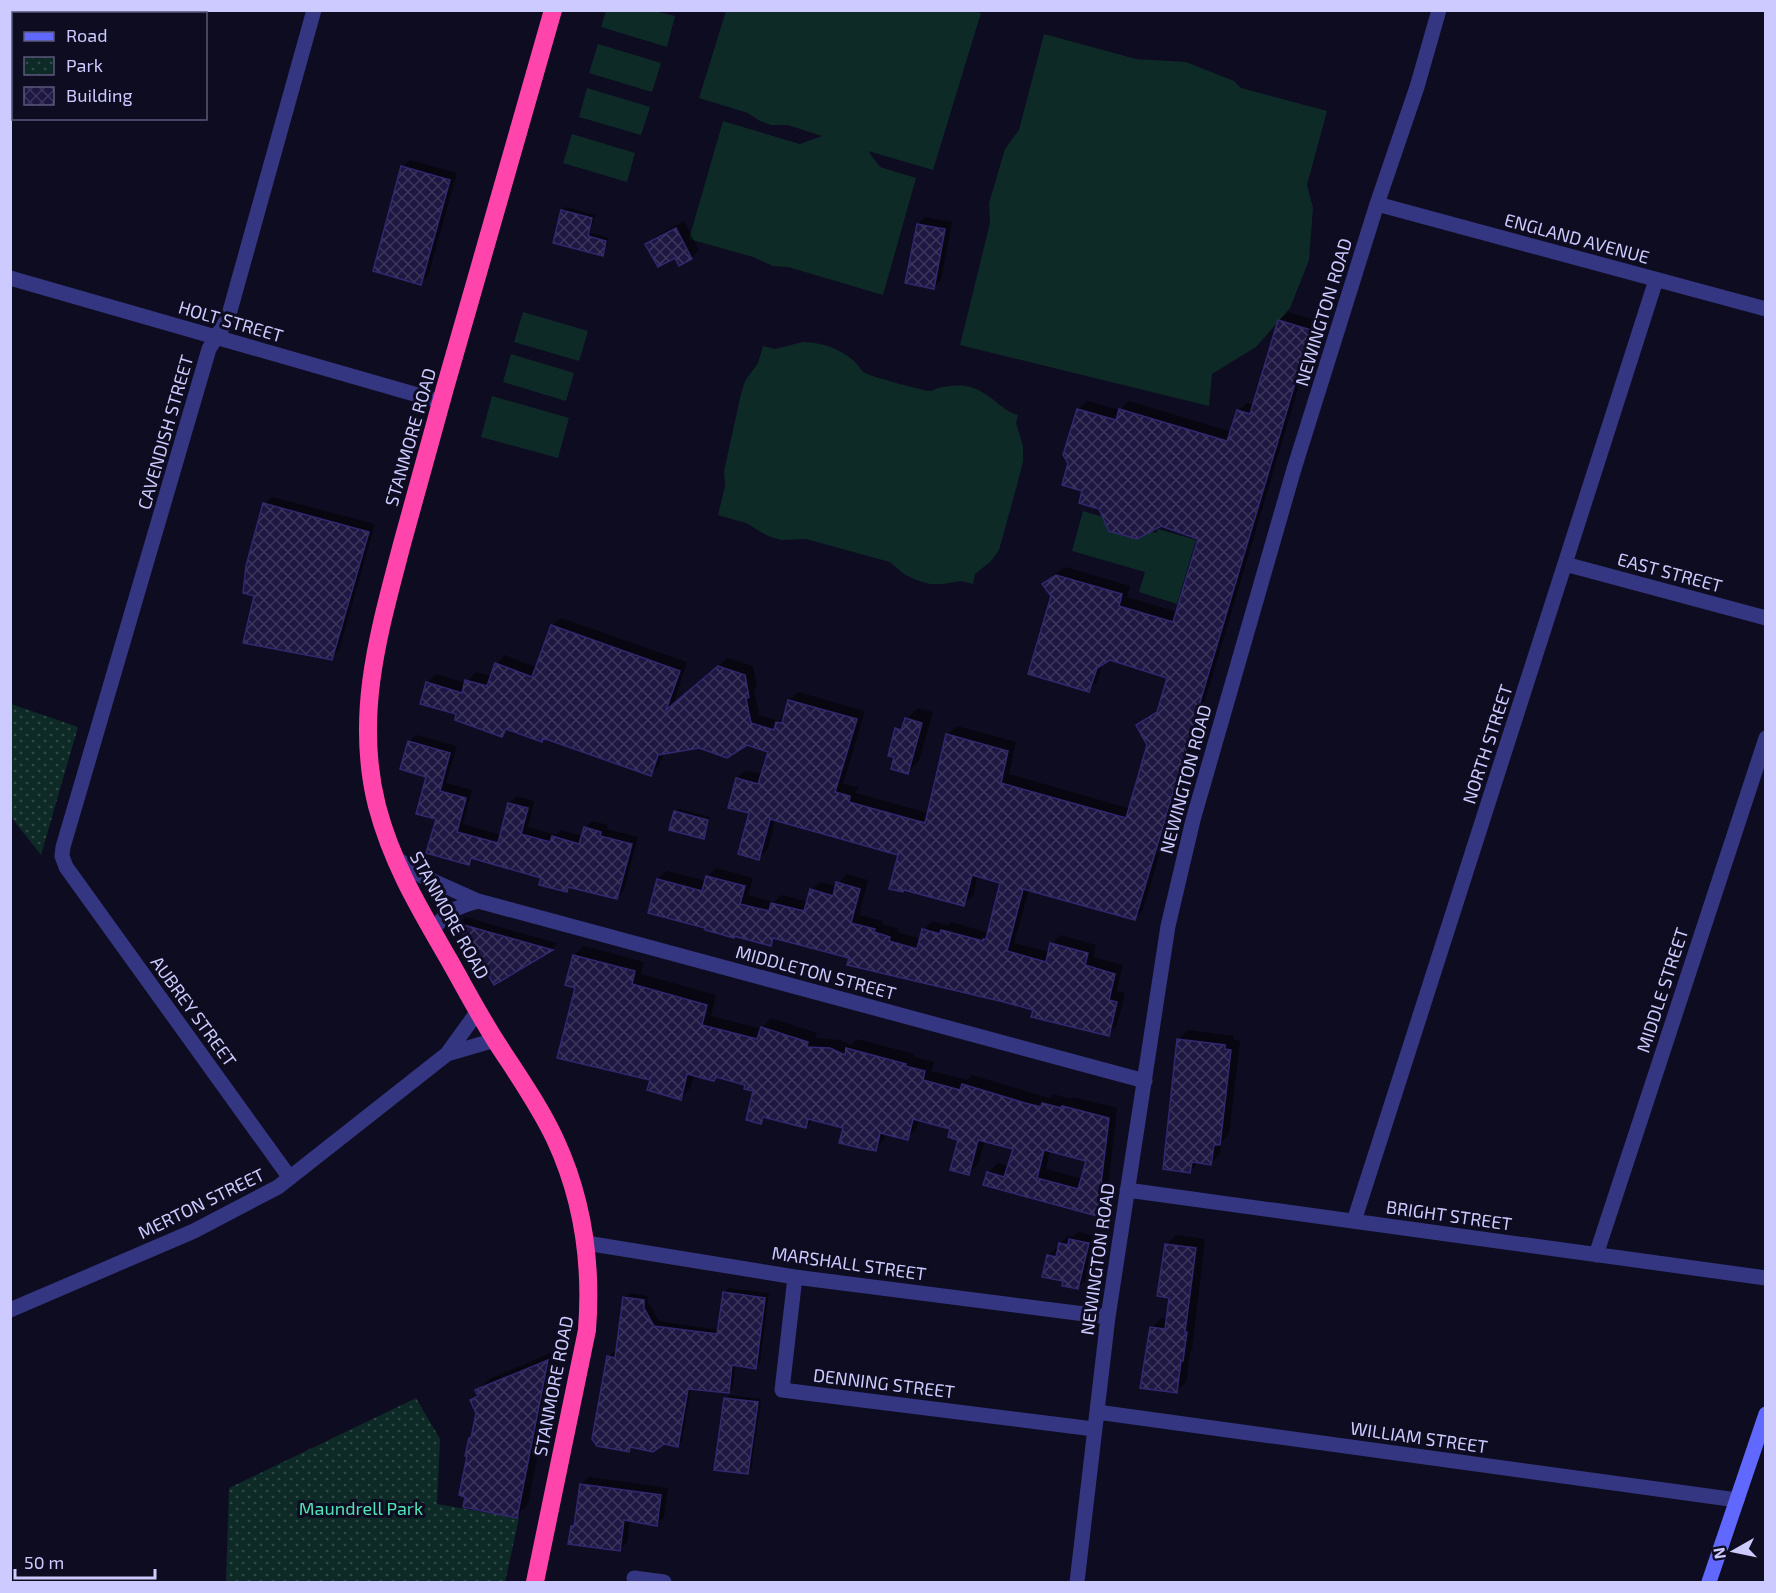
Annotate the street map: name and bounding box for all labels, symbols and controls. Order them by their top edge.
legend [12,12,207,120]
text: Road [66,24,107,46]
text: Park [66,54,103,76]
text: Building [66,84,133,106]
street label: ENGLAND AVENUE [1502,208,1652,268]
street label: NEWINGTON ROAD [1290,235,1356,389]
street label: HOLT STREET [176,296,286,347]
street label: CAVENDISH STREET [132,352,198,512]
street label: STANMORE ROAD [380,365,440,509]
street label: EAST STREET [1615,547,1725,597]
street label: NORTH STREET [1457,681,1517,807]
street label: NEWINGTON ROAD [1154,702,1216,856]
street label: STANMORE ROAD [406,847,494,983]
street label: MIDDLE STREET [1631,924,1693,1055]
street label: MIDDLETON STREET [733,940,899,1004]
street label: AUBREY STREET [146,951,242,1071]
street label: MERTON STREET [134,1163,268,1243]
street label: NEWINGTON ROAD [1075,1181,1119,1337]
street label: BRIGHT STREET [1385,1195,1514,1235]
street label: MARSHALL STREET [770,1241,928,1285]
street label: STANMORE ROAD [529,1314,577,1458]
street label: DENNING STREET [812,1363,957,1403]
street label: WILLIAM STREET [1349,1416,1490,1458]
park label: Maundrell Park [299,1497,423,1519]
north arrow [1704,1521,1764,1581]
scale bar [15,1542,154,1580]
text: N [1708,1546,1729,1561]
text: 50 m [24,1551,64,1573]

